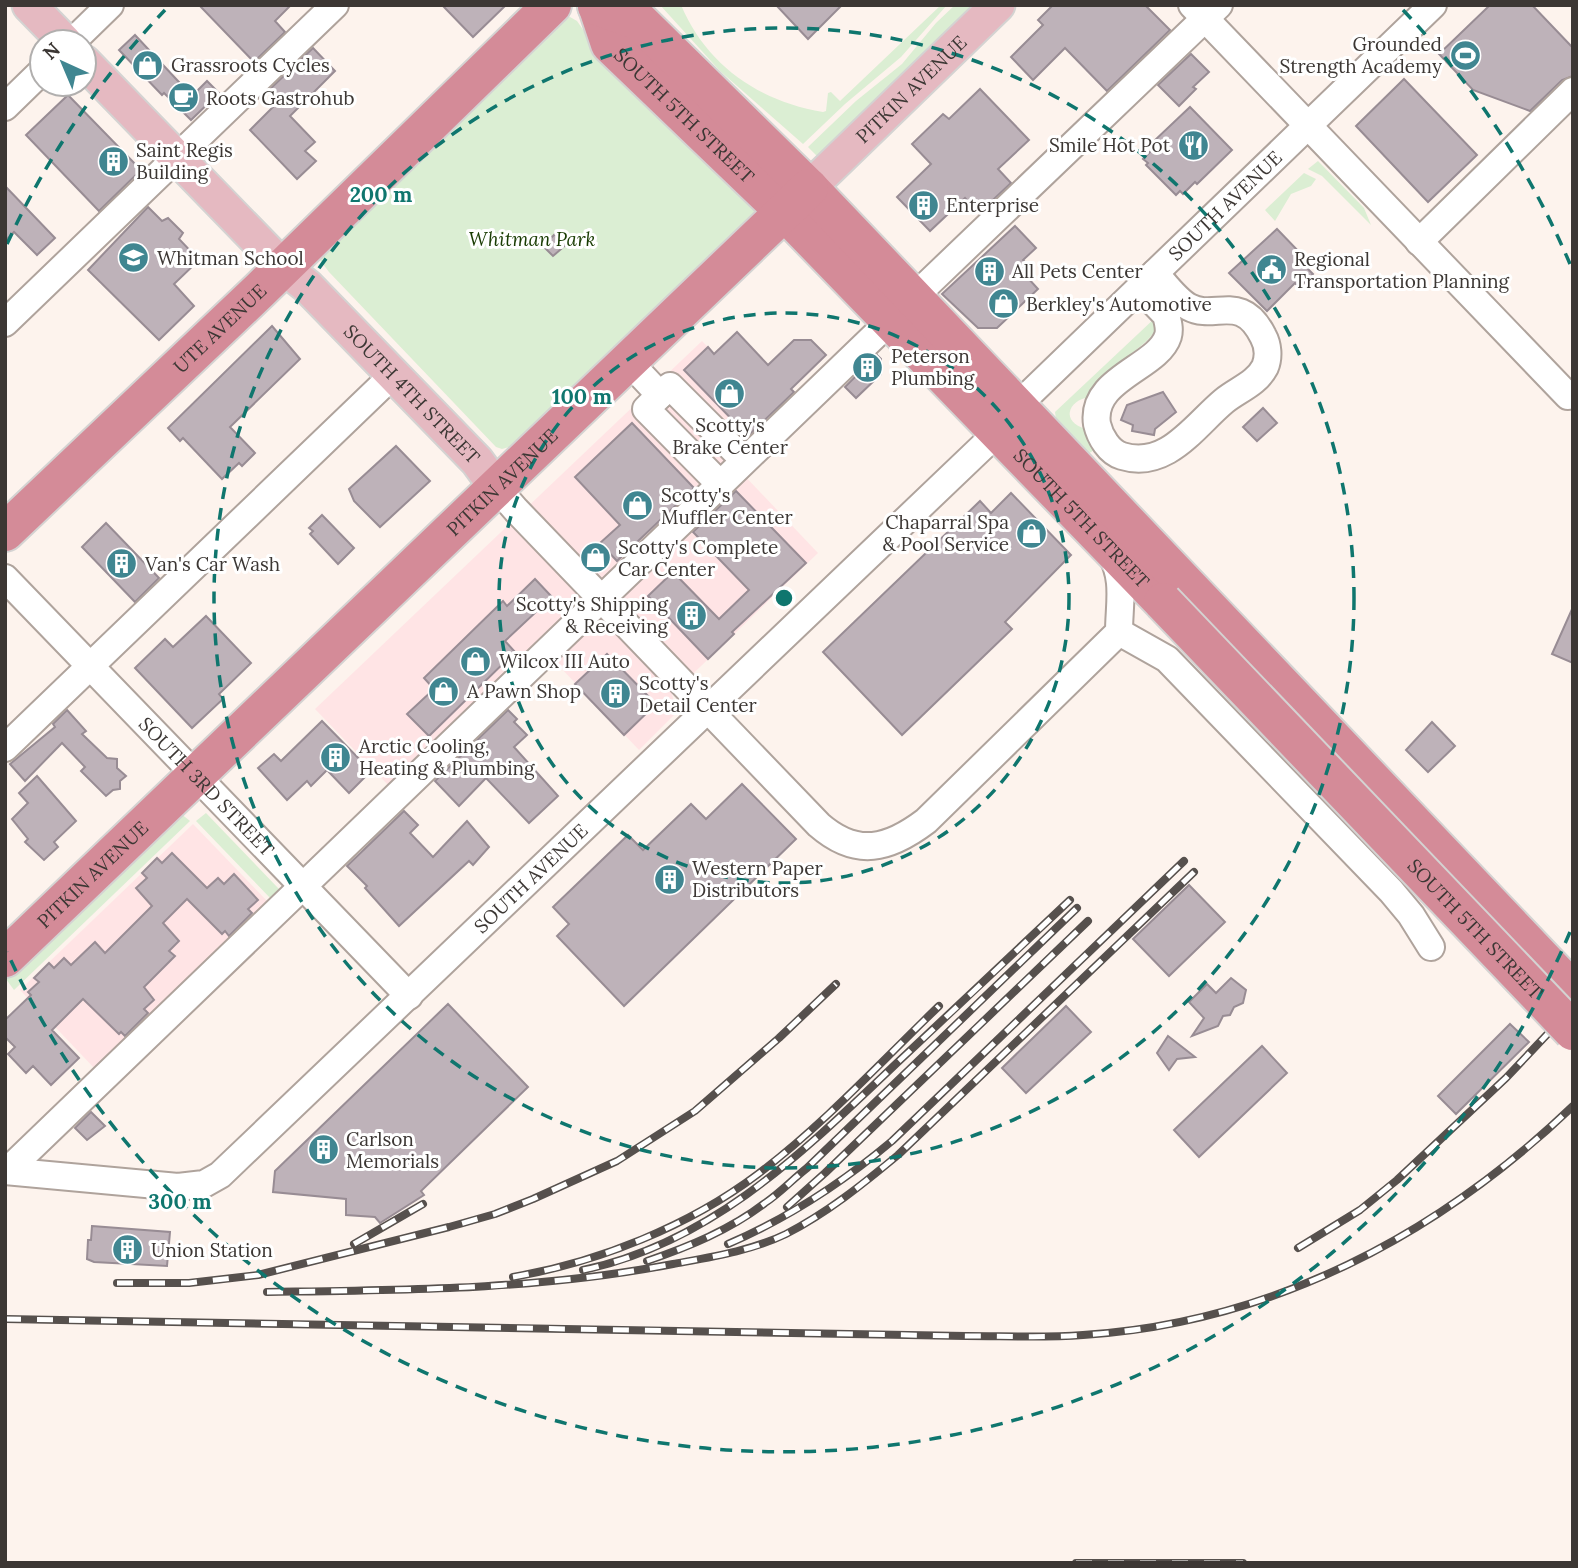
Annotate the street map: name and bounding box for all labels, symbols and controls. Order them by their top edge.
north arrow [28,28,98,98]
street label: PITKIN AVENUE [851,30,971,148]
place label: Grounded Strength Academy [1279,32,1442,78]
text: N [38,37,65,65]
sports icon: Grounded Strength Academy [1448,38,1482,72]
street label: SOUTH 5TH STREET [609,42,759,188]
shop icon: Grassroots Cycles [131,48,165,82]
place label: Grassroots Cycles [171,53,330,77]
cafe icon: Roots Gastrohub [166,81,200,115]
place label: Roots Gastrohub [206,86,355,110]
restaurant icon: Smile Hot Pot [1176,128,1210,162]
place label: Smile Hot Pot [1049,133,1171,157]
place label: Saint Regis Building [136,138,233,184]
building icon: Saint Regis Building [96,144,130,178]
street label: SOUTH AVENUE [1163,145,1287,265]
text: 200 m [350,181,412,208]
building icon: Enterprise [906,188,940,222]
place label: Enterprise [946,193,1039,217]
park label: Whitman Park [469,227,596,251]
school or university icon: Whitman School [117,241,151,275]
place label: Whitman School [157,246,304,270]
place label: Regional Transportation Planning [1294,247,1510,293]
public building icon: Regional Transportation Planning [1254,253,1288,287]
building icon: All Pets Center [972,254,1006,288]
place label: All Pets Center [1011,259,1143,283]
street label: UTE AVENUE [168,278,271,378]
shop icon: Berkley's Automotive [986,287,1020,321]
place label: Berkley's Automotive [1026,292,1212,316]
street label: SOUTH 4TH STREET [339,319,485,469]
place label: Peterson Plumbing [891,344,975,390]
building icon: Peterson Plumbing [851,350,885,384]
shop icon: Scotty's Brake Center [713,377,747,411]
text: 100 m [552,383,612,410]
place label: Scotty's Brake Center [672,413,789,459]
street label: PITKIN AVENUE [441,423,562,541]
street label: SOUTH 5TH STREET [1009,443,1155,593]
place label: Scotty's Muffler Center [661,483,794,529]
shop icon: Scotty's Muffler Center [621,489,655,523]
place label: Chaparral Spa & Pool Service [882,510,1009,556]
shop icon: Chaparral Spa & Pool Service [1015,516,1049,550]
place label: Scotty's Complete Car Center [618,535,778,581]
shop icon: Scotty's Complete Car Center [578,541,612,575]
building icon: Van's Car Wash [105,547,139,581]
place label: Van's Car Wash [144,552,280,576]
centre of rings [772,586,796,610]
place label: Scotty's Shipping & Receiving [516,592,668,638]
building icon: Scotty's Shipping & Receiving [674,598,708,632]
shop icon: Wilcox III Auto [459,644,493,678]
place label: Wilcox III Auto [499,649,630,673]
place label: Scotty's Detail Center [639,671,758,717]
shop icon: A Pawn Shop [427,674,461,708]
building icon: Scotty's Detail Center [599,677,633,711]
place label: A Pawn Shop [466,679,581,703]
street label: SOUTH 3RD STREET [134,712,279,861]
place label: Arctic Cooling, Heating & Plumbing [358,734,535,780]
building icon: Arctic Cooling, Heating & Plumbing [319,740,353,774]
street label: PITKIN AVENUE [32,816,153,933]
street label: SOUTH AVENUE [469,818,593,938]
street label: SOUTH 5TH STREET [1403,854,1548,1004]
place label: Western Paper Distributors [692,856,823,902]
building icon: Western Paper Distributors [652,862,686,896]
place label: Carlson Memorials [346,1127,439,1173]
building icon: Carlson Memorials [306,1133,340,1167]
text: 300 m [148,1188,212,1215]
building icon: Union Station [111,1233,145,1267]
place label: Union Station [151,1238,273,1262]

